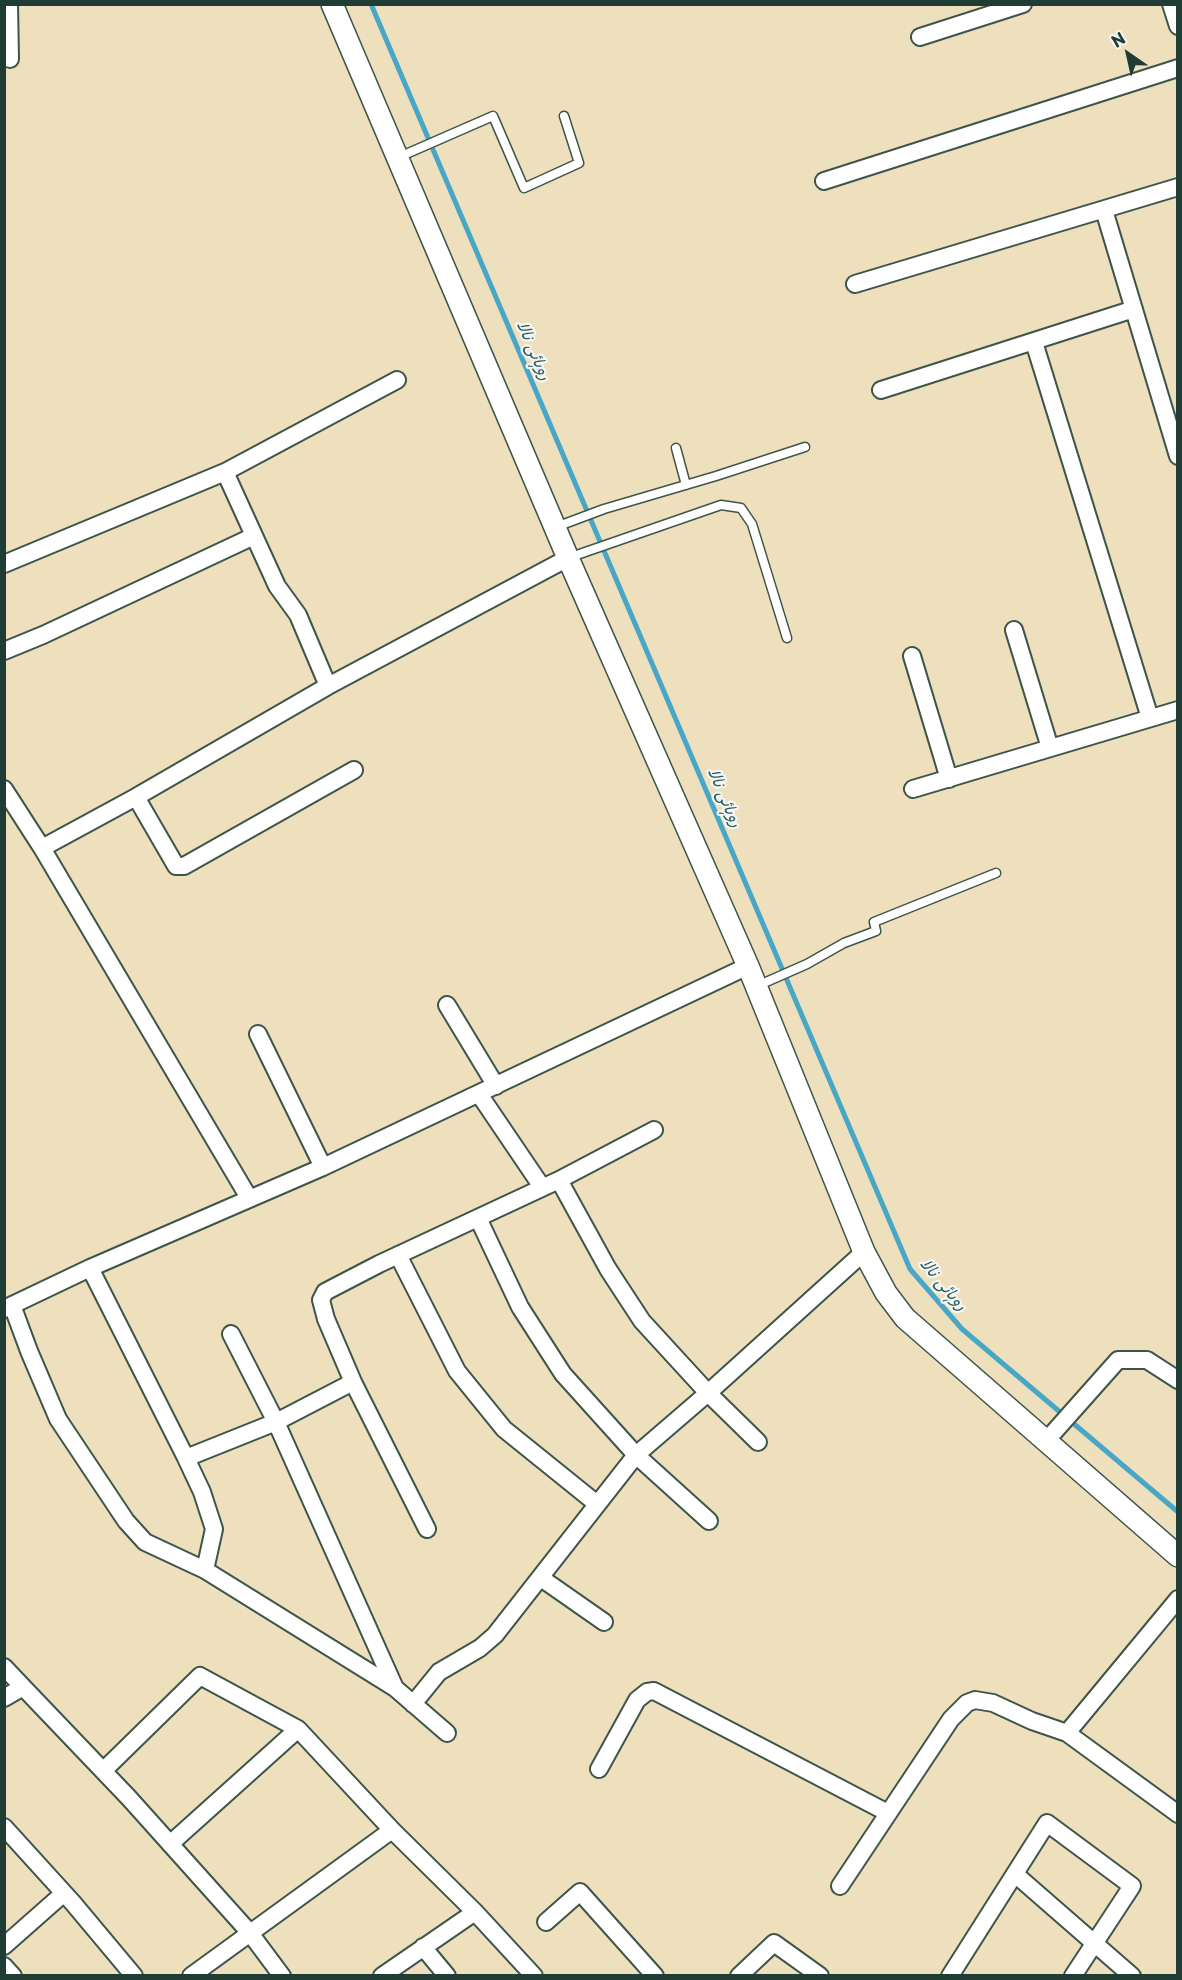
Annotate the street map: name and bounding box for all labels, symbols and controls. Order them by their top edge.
north arrow [1098,24,1158,84]
text: N [1106,26,1130,53]
water label: روہائی نالا [512,319,554,383]
water label: روہائی نالا [703,766,745,830]
water label: روہائی نالا [916,1255,970,1315]

